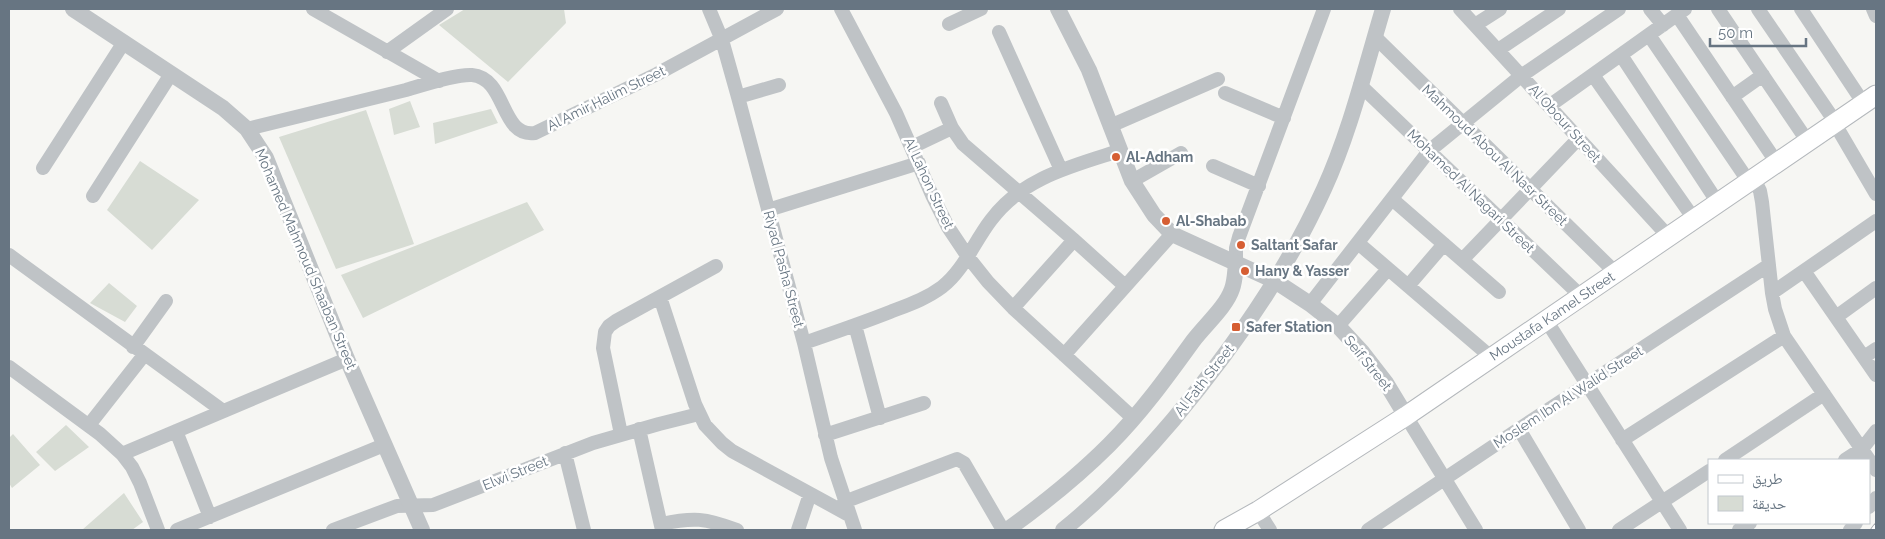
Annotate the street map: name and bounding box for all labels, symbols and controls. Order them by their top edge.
scale bar [1710,15,1806,47]
text: 50 m [1718,24,1753,42]
street label: Al Amir Halim Street [544,62,668,134]
street label: Mahmoud Abou Al Nasr Street [1419,81,1571,229]
street label: Al Obour Street [1526,81,1604,165]
street label: Mohamed Al Nagari Street [1404,126,1538,256]
street label: Al Lahon Street [901,135,957,232]
street label: Mohamed Mahmoud Shaaban Street [252,146,360,372]
place label: Al-Adham [1126,149,1193,165]
marker: Al-Adham [1110,151,1122,163]
street label: Riyad Pasha Street [761,209,807,330]
place label: Al-Shabab [1176,213,1246,229]
marker: Al-Shabab [1160,215,1172,227]
place label: Saltant Safar [1251,237,1338,253]
marker: Saltant Safar [1235,239,1247,251]
place label: Hany & Yasser [1255,263,1349,279]
marker: Hany & Yasser [1239,265,1251,277]
street label: Moustafa Kamel Street [1487,268,1618,364]
place label: Safer Station [1246,319,1332,335]
marker: Safer Station [1230,321,1242,333]
street label: Seif Street [1341,332,1395,394]
street label: Al Fath Street [1171,341,1237,419]
street label: Moslem Ibn Al Walid Street [1490,343,1646,451]
street label: Elwi Street [480,453,550,493]
legend [1708,459,1870,524]
text: طريق [1752,470,1783,489]
text: حديقة [1752,495,1787,513]

